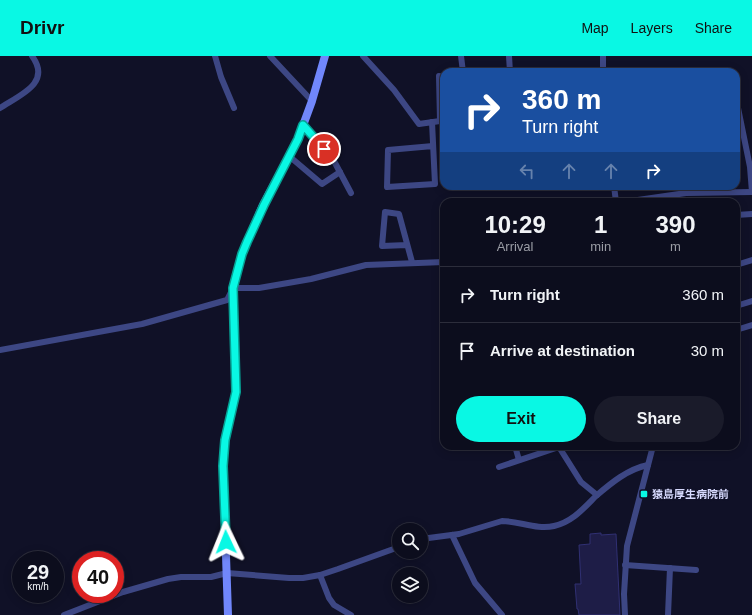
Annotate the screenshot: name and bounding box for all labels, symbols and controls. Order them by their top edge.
text: Drivr [20,17,64,38]
text: Map [581,20,609,36]
text: Layers [631,20,673,36]
text: Share [695,20,732,36]
icon: right [456,84,508,136]
text: 360 m [522,84,601,115]
text: Turn right [522,117,598,137]
pin [307,132,341,166]
icon: arrive [313,138,335,160]
icon: left [516,160,538,182]
icon: ahead [558,160,580,182]
icon: ahead [600,160,622,182]
icon: right [642,160,664,182]
text: 10:29 [484,211,546,238]
text: 1 [594,211,607,238]
text: 390 [656,211,696,238]
text: Arrival [497,239,534,254]
text: min [590,239,611,254]
text: m [670,239,681,254]
icon: right [456,284,478,306]
text: Turn right [490,286,560,303]
text: 360 m [682,286,724,303]
icon: arrive [456,340,478,362]
text: Arrive at destination [490,342,635,359]
text: 30 m [691,342,724,359]
button: Exit [456,396,586,442]
button: Share [594,396,724,442]
place label: 猿島厚生病院前 [652,488,729,500]
marker: 猿島厚生病院前 [639,489,649,499]
position arrow [205,521,247,563]
map controls [392,523,428,603]
button: search [392,523,428,559]
speed limit sign: 40 [72,551,124,603]
text: 29 [27,561,49,583]
button: layers [392,567,428,603]
text: km/h [27,581,49,592]

